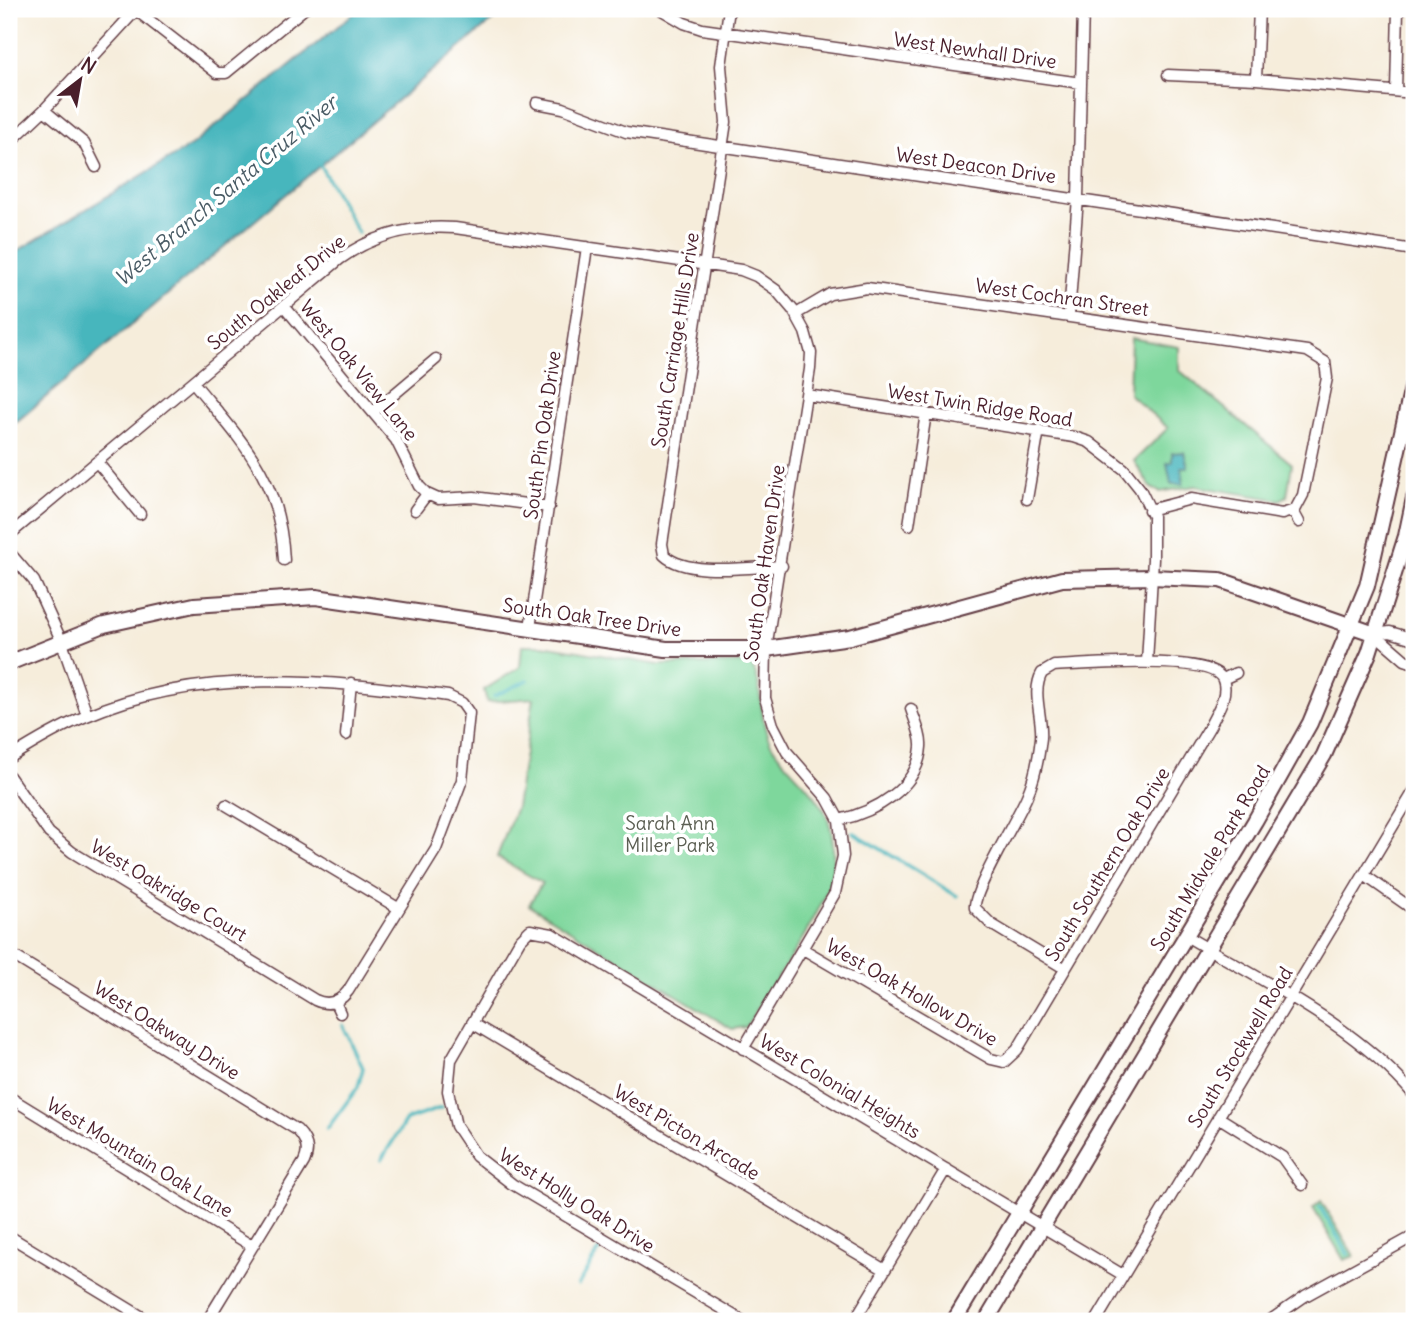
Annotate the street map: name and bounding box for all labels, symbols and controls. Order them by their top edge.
street label: West Newhall Drive [892,27,1058,73]
north arrow [46,46,116,116]
text: N [77,52,101,79]
water label: West Branch Santa Cruz River [109,88,344,292]
street label: West Deacon Drive [894,142,1058,188]
street label: South Oakleaf Drive [202,229,350,355]
street label: South Carriage Hills Drive [646,231,704,449]
street label: West Cochran Street [974,273,1150,321]
street label: West Oak View Lane [295,295,423,445]
street label: South Pin Oak Drive [518,349,566,521]
street label: West Twin Ridge Road [886,378,1074,432]
street label: South Oak Haven Drive [738,463,790,663]
street label: South Oak Tree Drive [501,593,683,641]
street label: South Midvale Park Road [1145,761,1275,955]
street label: South Southern Oak Drive [1040,763,1174,965]
park label: Sarah Ann Miller Park [625,811,715,857]
street label: West Oakridge Court [86,834,252,946]
street label: West Oak Hollow Drive [822,933,1002,1051]
street label: South Stockwell Road [1182,962,1298,1132]
street label: West Oakway Drive [90,975,244,1085]
street label: West Colonial Heights [755,1028,925,1144]
street label: West Picton Arcade [610,1079,764,1185]
street label: West Mountain Oak Lane [42,1092,238,1222]
street label: West Holly Oak Drive [495,1142,659,1258]

